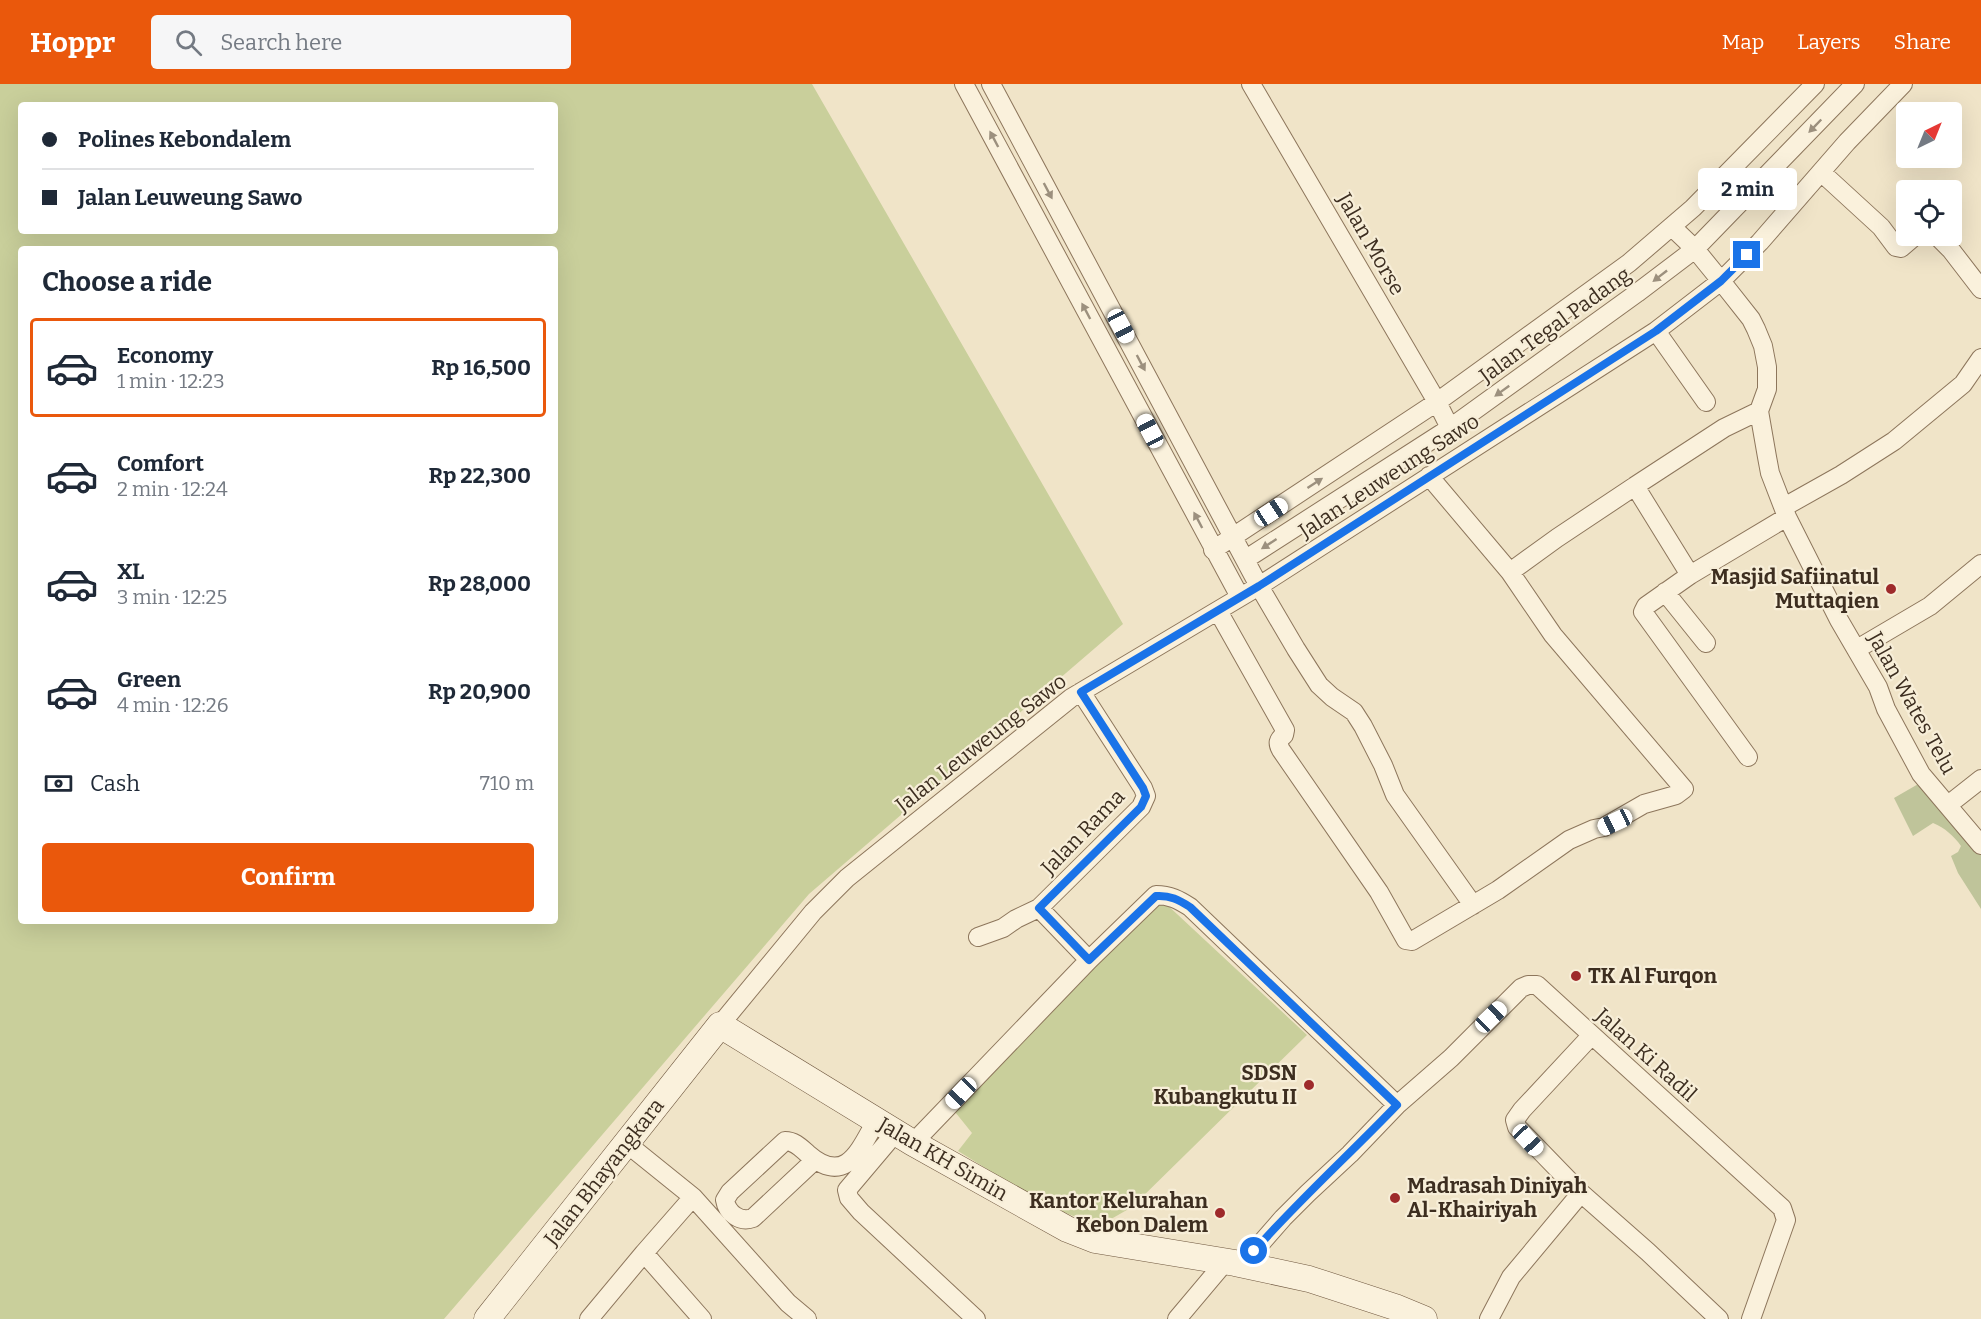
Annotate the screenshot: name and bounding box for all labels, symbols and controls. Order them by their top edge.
search box [151,15,571,69]
text: Hoppr [30,26,115,59]
icon: search [172,26,205,59]
text: Search here [220,29,342,56]
text: Map [1722,29,1764,55]
text: Layers [1797,29,1861,55]
text: Share [1894,29,1951,55]
north arrow [1896,102,1962,168]
map controls [1896,102,1962,246]
one-way arrow [1808,118,1822,132]
text: Polines Kebondalem [78,126,291,153]
one-way arrow [989,130,999,147]
callout: 2 min [1698,168,1796,210]
text: 2 min [1721,177,1774,201]
button: locate [1896,180,1962,246]
one-way arrow [1043,183,1053,200]
text: Jalan Leuweung Sawo [78,184,303,211]
street label: Jalan Morse [1331,187,1411,300]
route end [1733,241,1760,268]
street label: Jalan Tegal Padang [1473,261,1636,389]
text: Choose a ride [42,266,212,298]
one-way arrow [1652,270,1667,282]
one-way arrow [1081,302,1091,319]
car [1105,306,1137,346]
icon: car [45,341,99,395]
text: Economy [117,342,213,369]
text: Rp 16,500 [431,354,531,381]
one-way arrow [1136,354,1146,371]
text: 1 min · 12:23 [117,369,225,393]
one-way arrow [1494,384,1509,396]
street label: Jalan Leuweung Sawo [1293,408,1484,545]
car [1134,411,1166,451]
icon: car [45,449,99,503]
text: Comfort [117,450,204,477]
text: Rp 22,300 [428,462,531,489]
text: 2 min · 12:24 [117,477,228,501]
one-way arrow [1307,477,1323,488]
car [1251,495,1291,529]
one-way arrow [1193,511,1203,528]
one-way arrow [1261,538,1277,549]
icon: car [45,557,99,611]
text: XL [117,558,144,585]
place label: Masjid Safiinatul Muttaqien [1711,564,1879,614]
text: Rp 28,000 [428,570,531,597]
marker: Masjid Safiinatul Muttaqien [1884,582,1898,596]
text: 3 min · 12:25 [117,585,227,609]
street label: Jalan Wates Telu [1862,626,1962,779]
icon: car [45,665,99,719]
text: Green [117,666,181,693]
street label: Jalan Leuweung Sawo [889,668,1072,818]
text: Rp 20,900 [428,678,531,705]
text: 4 min · 12:26 [117,693,228,717]
icon: cash [42,767,75,800]
text: Cash [90,770,140,797]
text: 710 m [480,771,534,795]
street label: Jalan Rama [1035,783,1131,881]
car [1595,806,1635,838]
button: Confirm [42,843,534,912]
place label: TK Al Furqon [1588,963,1718,989]
marker: TK Al Furqon [1569,969,1583,983]
car [1472,998,1510,1036]
street label: Jalan Ki Radil [1589,1002,1702,1107]
place label: SDSN Kubangkutu II [1154,1060,1297,1110]
car [942,1074,980,1112]
marker: SDSN Kubangkutu II [1302,1078,1316,1092]
street label: Jalan Bhayangkara [538,1093,670,1252]
street label: Jalan KH Simin [873,1111,1013,1207]
car [1509,1121,1547,1159]
place label: Madrasah Diniyah Al-Khairiyah [1407,1173,1588,1223]
place label: Kantor Kelurahan Kebon Dalem [1029,1188,1208,1238]
marker: Madrasah Diniyah Al-Khairiyah [1388,1191,1402,1205]
marker: Kantor Kelurahan Kebon Dalem [1213,1206,1227,1220]
route start [1240,1237,1267,1264]

